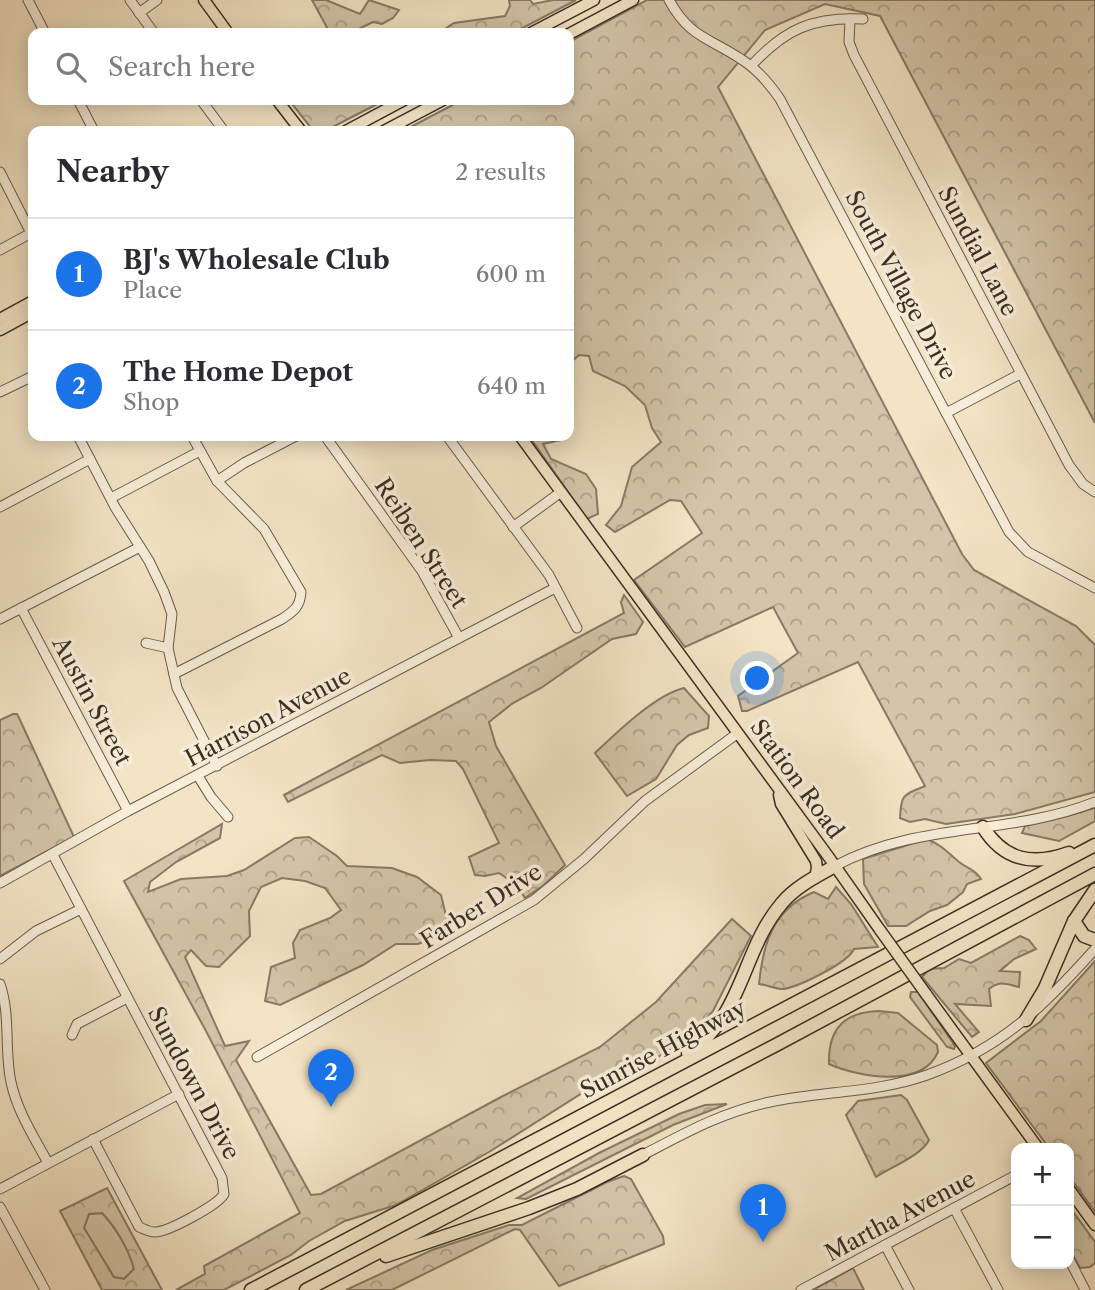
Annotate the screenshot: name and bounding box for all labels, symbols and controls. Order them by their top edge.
search box [28,28,574,105]
icon: search [52,48,90,86]
text: Search here [108,51,255,83]
text: Nearby [56,153,169,190]
text: 2 results [455,158,546,186]
street label: Sundial Lane [932,181,1024,321]
street label: South Village Drive [839,186,963,384]
text: BJ's Wholesale Club [123,244,390,276]
text: 1 [74,260,84,288]
text: 600 m [476,260,546,288]
text: Place [123,276,182,304]
text: The Home Depot [123,356,353,388]
text: 2 [72,372,86,400]
text: 640 m [477,372,546,400]
text: Shop [123,388,179,416]
street label: Reiben Street [369,473,473,613]
street label: Austin Street [46,631,138,770]
your location [740,661,774,695]
street label: Harrison Avenue [180,662,356,772]
street label: Station Road [744,714,850,844]
street label: Farber Drive [415,858,547,954]
street label: Sunrise Highway [575,993,751,1104]
street label: Sundown Drive [142,1002,246,1164]
pin: 2 [308,1049,354,1107]
map controls [1011,1143,1074,1269]
button: + [1011,1143,1074,1206]
street label: Martha Avenue [820,1165,980,1267]
pin: 1 [740,1184,786,1242]
button: − [1011,1206,1074,1269]

